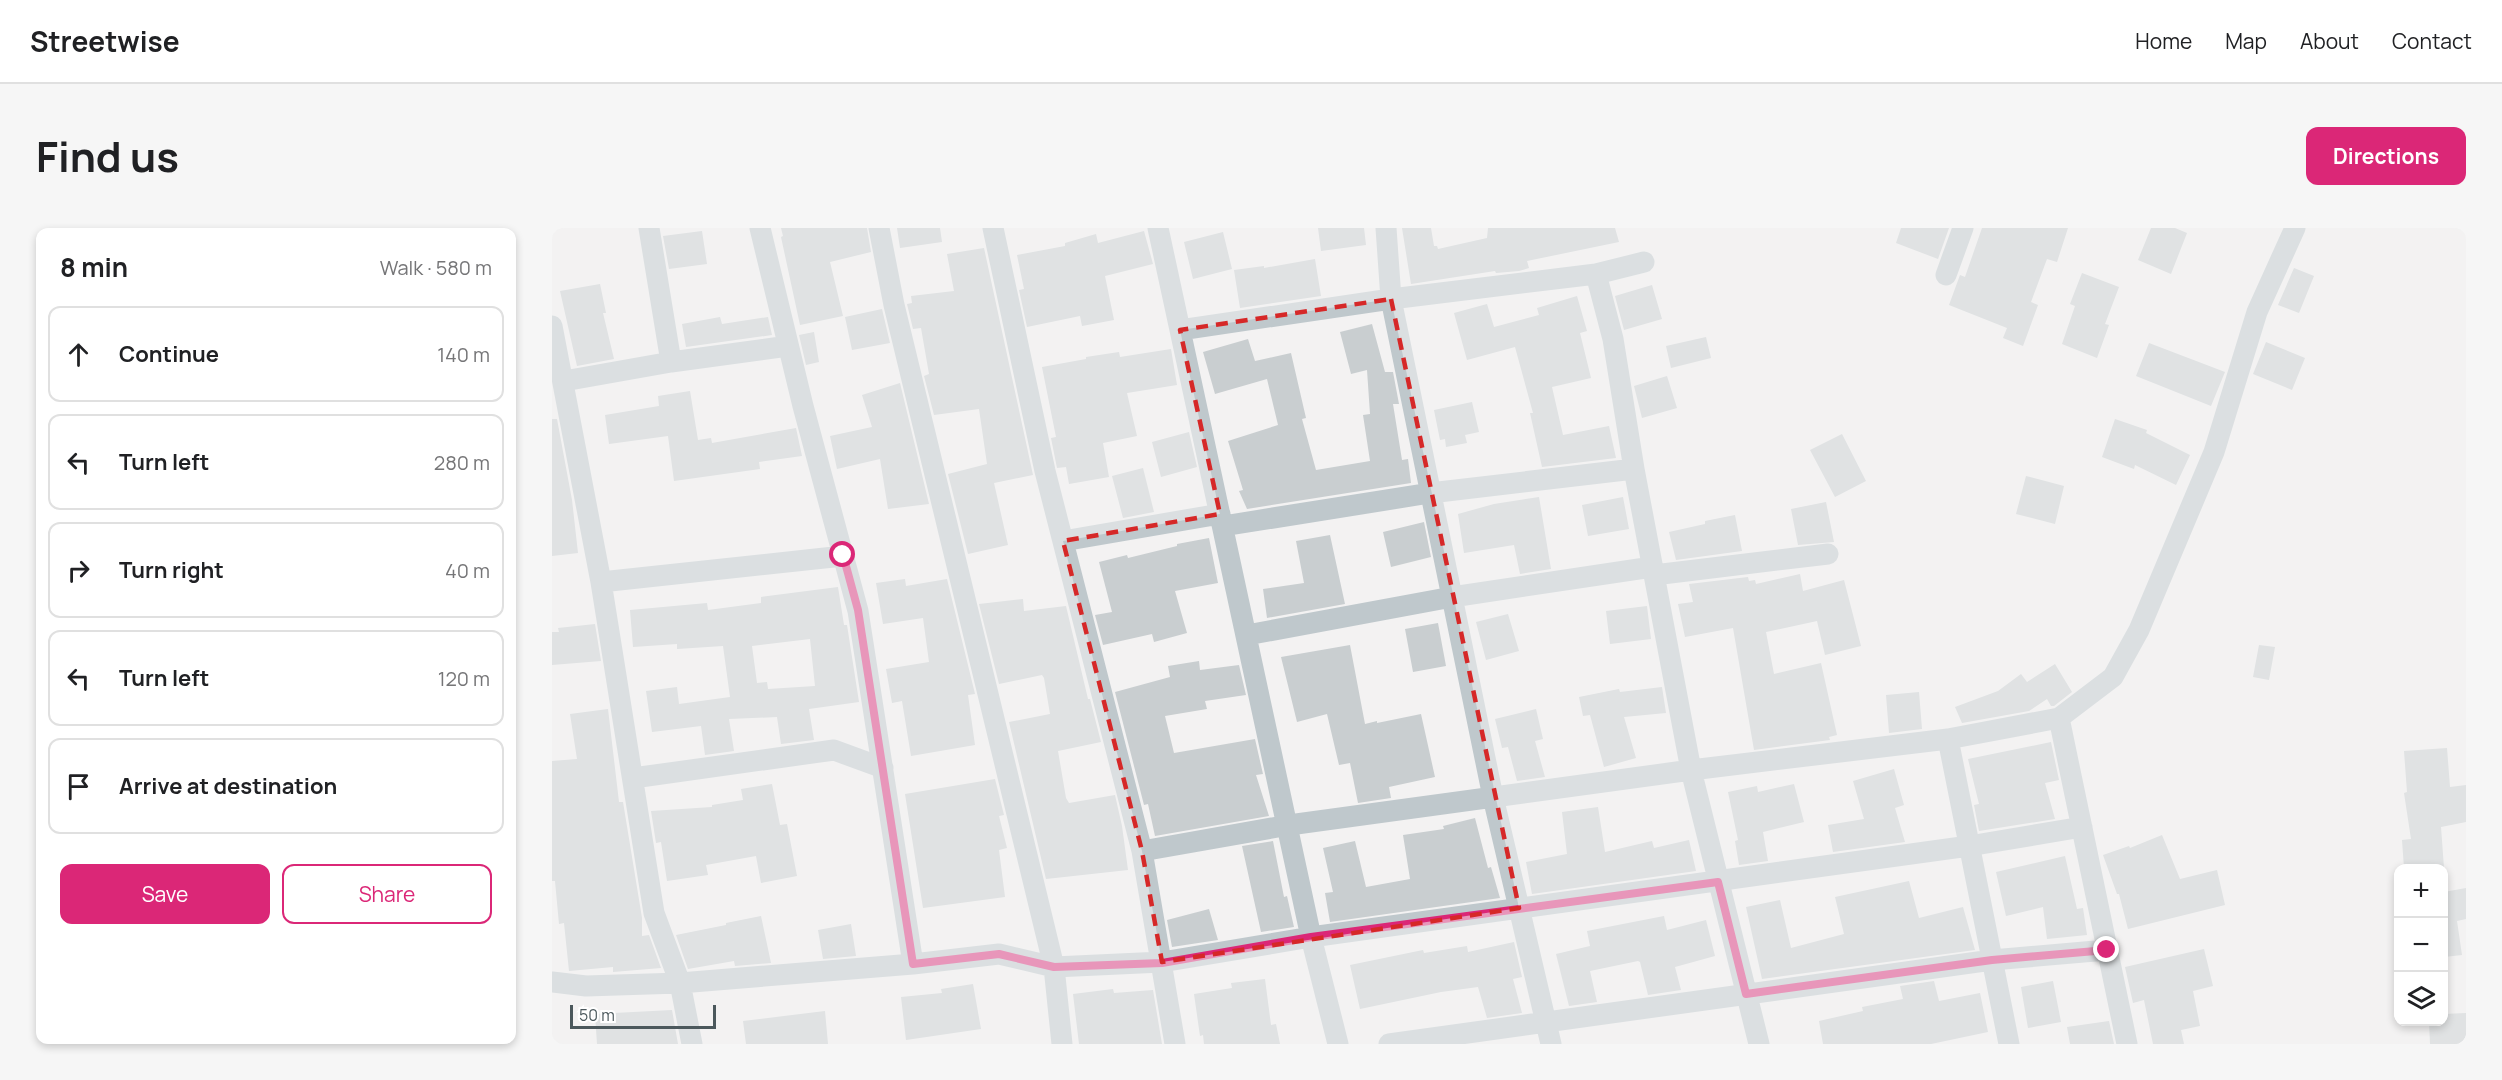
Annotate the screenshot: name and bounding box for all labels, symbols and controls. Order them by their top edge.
text: Streetwise [30,22,180,60]
text: Home [2135,27,2192,55]
text: Map [2225,27,2267,55]
text: About [2300,27,2359,55]
text: Contact [2392,27,2472,55]
text: Find us [36,127,179,185]
button: Directions [2306,127,2466,185]
text: 8 min [60,249,128,285]
text: Walk · 580 m [380,254,492,281]
icon: ahead [62,338,95,371]
text: Continue [119,339,219,369]
text: 140 m [437,341,490,368]
icon: left [62,446,95,479]
text: Turn left [119,447,209,477]
text: 280 m [434,449,490,476]
route start [829,541,855,567]
icon: right [62,554,95,587]
text: Turn right [119,555,224,585]
text: 40 m [445,557,490,584]
icon: left [62,662,95,695]
text: Turn left [119,663,209,693]
text: 120 m [438,665,490,692]
icon: arrive [62,770,95,803]
text: Arrive at destination [119,771,337,801]
button: Save [60,864,270,924]
button: Share [282,864,492,924]
map controls [2394,864,2448,1026]
button: + [2394,864,2448,918]
button: − [2394,918,2448,972]
route end [2093,936,2119,962]
button: layers [2394,972,2448,1026]
scale bar [570,1002,716,1030]
text: 50 m [579,1004,615,1026]

